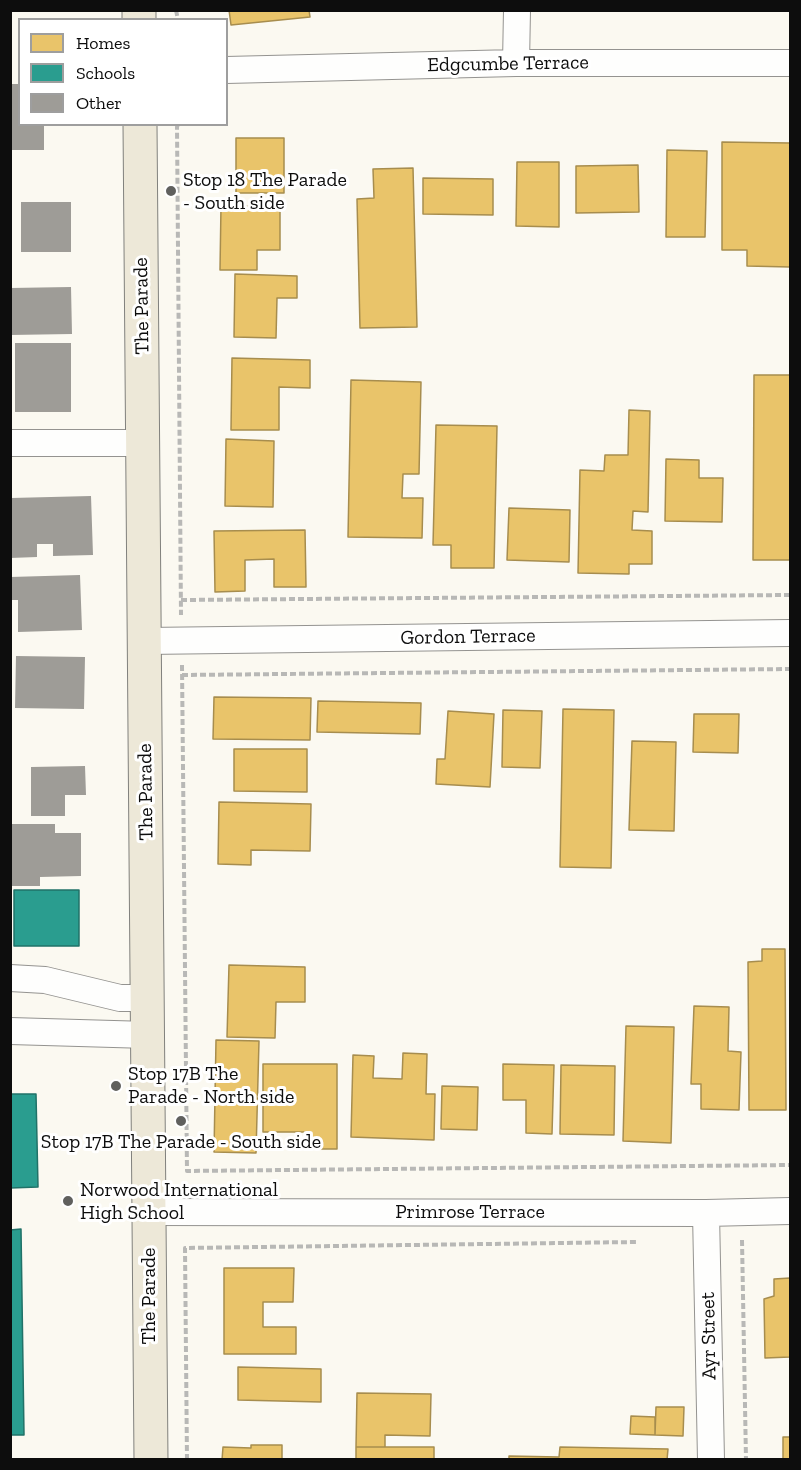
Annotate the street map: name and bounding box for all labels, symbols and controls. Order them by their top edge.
legend [18,18,228,126]
text: Homes [76,32,130,54]
street label: Edgcumbe Terrace [427,51,589,77]
text: Schools [76,62,135,84]
text: Other [76,92,122,114]
place label: Stop 18 The Parade - South side [183,168,347,215]
marker: Stop 18 The Parade - South side [164,184,178,198]
street label: The Parade [129,257,155,355]
street label: Gordon Terrace [400,624,536,650]
street label: The Parade [133,743,159,841]
place label: Stop 17B The Parade - North side [128,1062,294,1109]
marker: Stop 17B The Parade - North side [109,1079,123,1093]
marker: Stop 17B The Parade - South side [174,1114,188,1128]
place label: Stop 17B The Parade - South side [41,1130,321,1154]
place label: Norwood International High School [80,1178,278,1225]
marker: Norwood International High School [61,1194,75,1208]
street label: Primrose Terrace [395,1200,545,1224]
street label: The Parade [137,1248,161,1344]
street label: Ayr Street [696,1292,722,1380]

